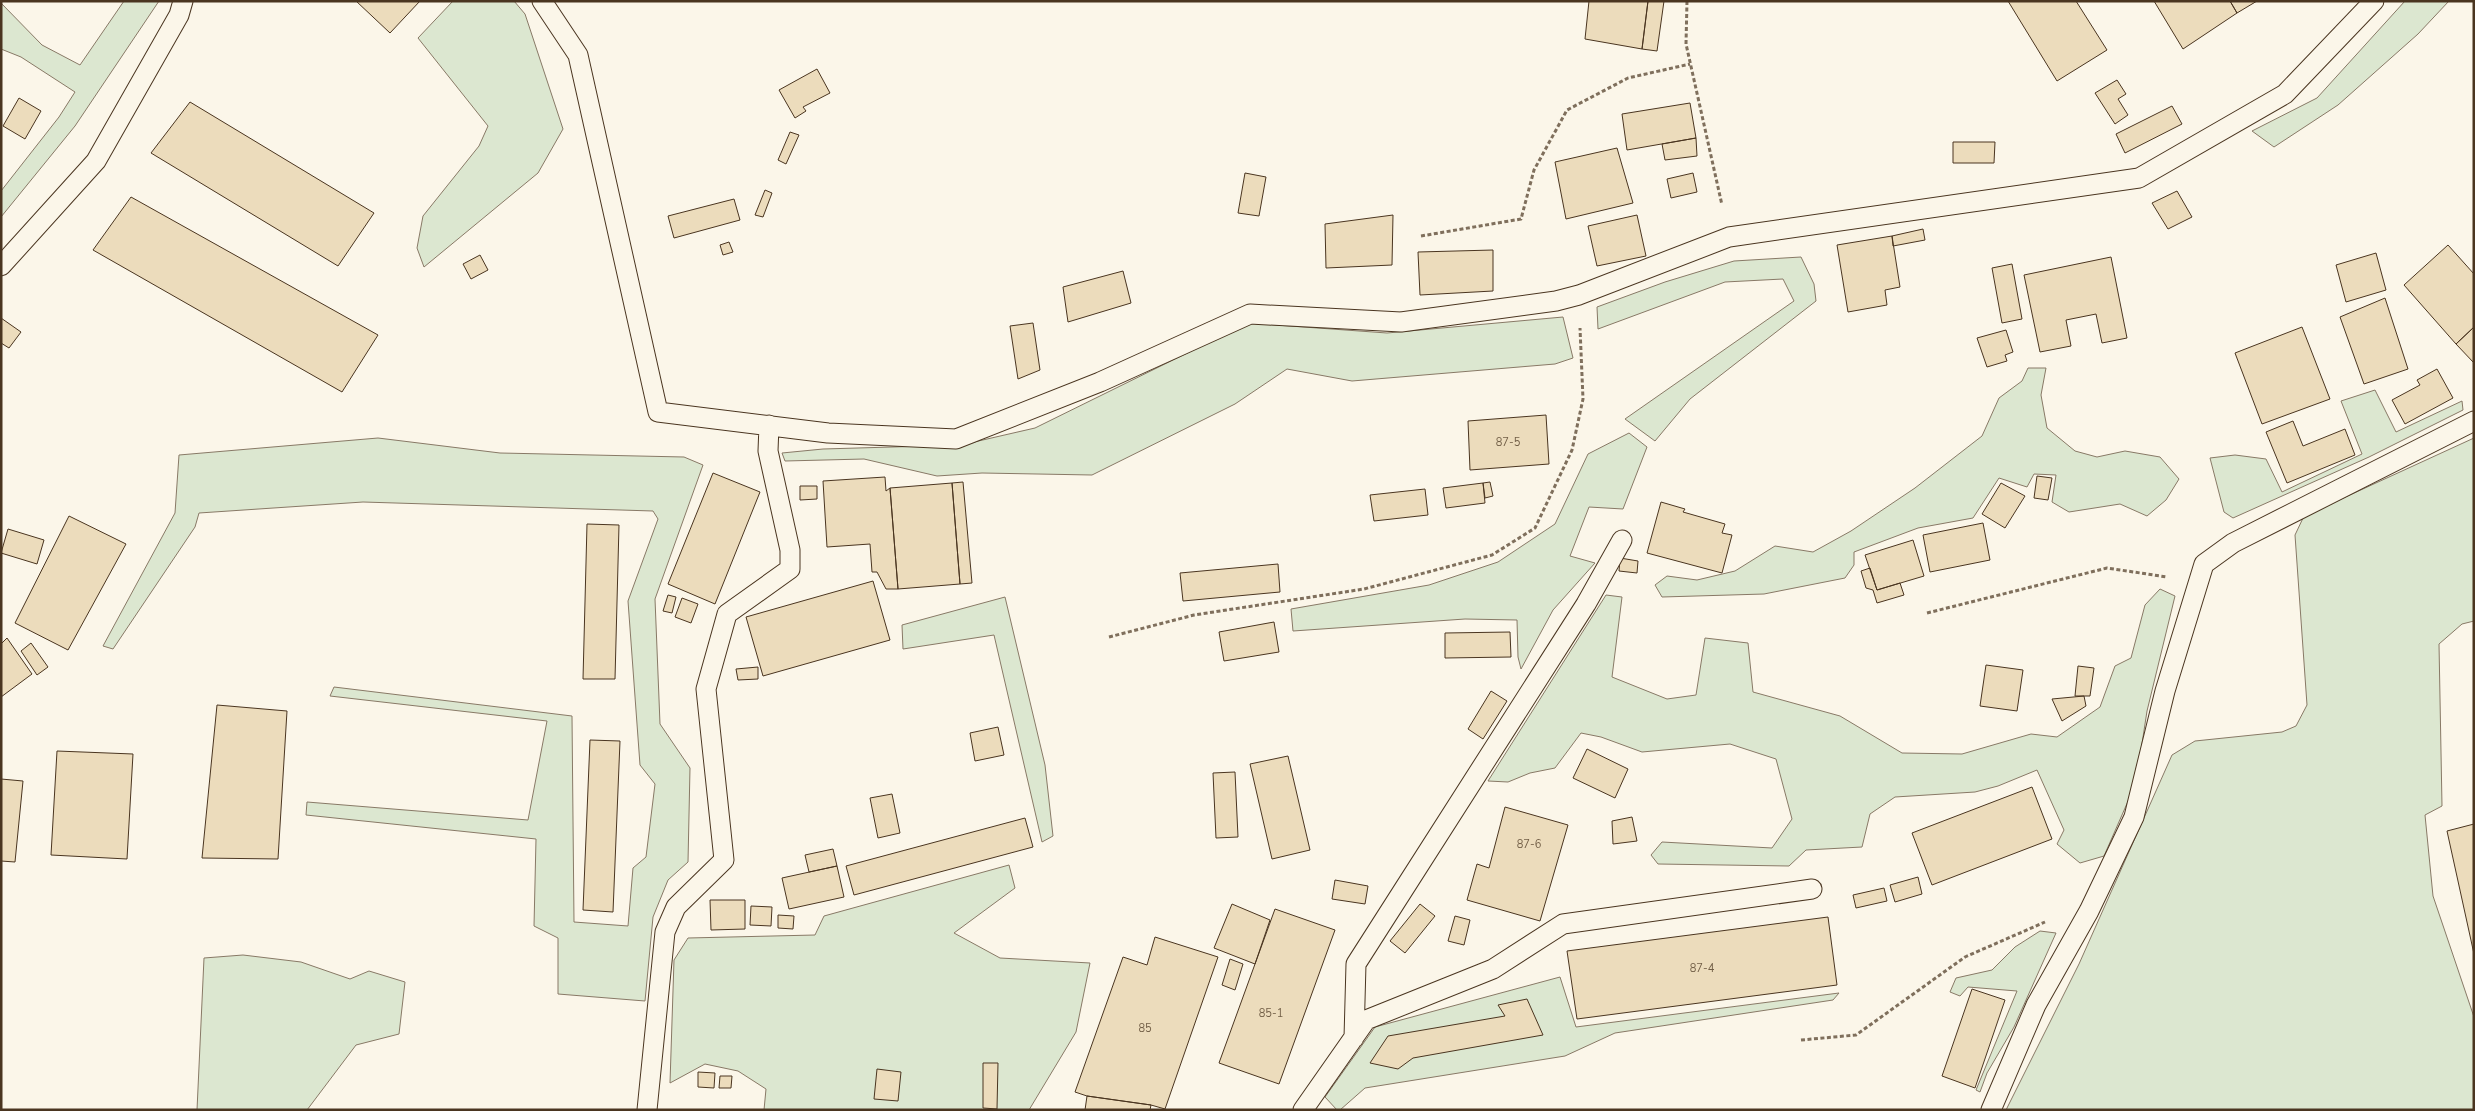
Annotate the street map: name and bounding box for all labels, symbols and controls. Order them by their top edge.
house number: 87-5 [1496,435,1521,450]
house number: 87-6 [1517,837,1542,852]
house number: 87-4 [1690,961,1715,976]
house number: 85-1 [1259,1006,1283,1021]
house number: 85 [1138,1021,1152,1036]

